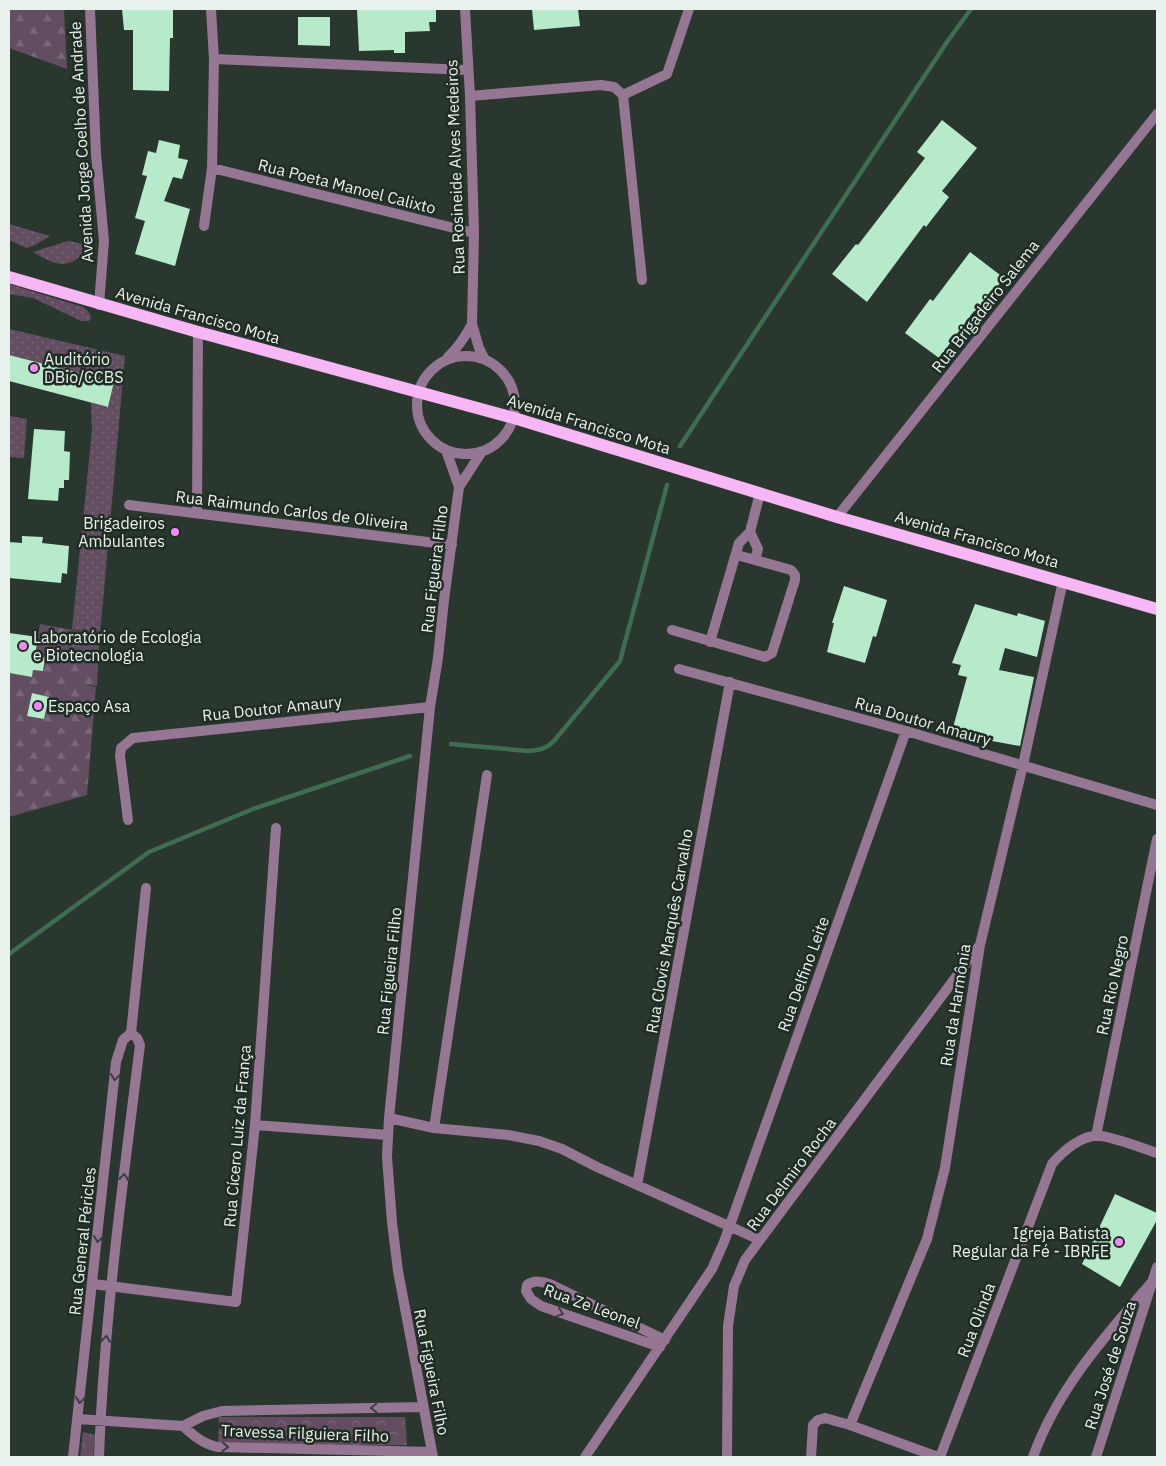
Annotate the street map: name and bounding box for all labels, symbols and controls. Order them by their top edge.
street label: Avenida Jorge Coelho de Andrade [65,21,97,263]
street label: Rua Rosineide Alves Medeiros [441,59,469,275]
street label: Rua Poeta Manoel Calixto [256,154,438,218]
street label: Rua Brigadeiro Salema [927,235,1043,376]
street label: Avenida Francisco Mota [114,282,283,348]
place label: Auditório DBio/CCBS [44,349,123,387]
marker: Auditório DBio/CCBS [28,362,40,374]
street label: Avenida Francisco Mota [505,390,674,459]
street label: Rua Raimundo Carlos de Oliveira [175,486,410,534]
street label: Rua Figueira Filho [416,504,452,634]
street label: Avenida Francisco Mota [893,506,1062,572]
place label: Brigadeiros Ambulantes [78,513,165,551]
marker: Brigadeiros Ambulantes [169,526,181,538]
place label: Laboratório de Ecologia e Biotecnologia [33,627,202,665]
marker: Laboratório de Ecologia e Biotecnologia [17,640,29,652]
street label: Rua Doutor Amaury [201,691,343,725]
street label: Rua Doutor Amaury [853,692,993,750]
place label: Espaço Asa [48,696,131,716]
marker: Espaço Asa [32,700,44,712]
street label: Rua Clovis Marquês Carvalho [641,827,697,1035]
street label: Rua Figueira Filho [372,906,406,1036]
street label: Rua Delfino Leite [773,913,833,1034]
street label: Rua Rio Negro [1092,933,1132,1037]
street label: Rua da Harmônia [935,942,975,1068]
street label: Rua Cícero Luiz da França [219,1043,255,1228]
one-way arrow [110,1073,121,1081]
street label: Rua Delmiro Rocha [742,1113,840,1235]
street label: Rua General Péricles [64,1166,100,1316]
one-way arrow [118,1173,129,1181]
place label: Igreja Batista Regular da Fé - IBRFE [952,1223,1109,1261]
one-way arrow [93,1235,104,1243]
marker: Igreja Batista Regular da Fé - IBRFE [1113,1236,1125,1248]
street label: Rua Ze Leonel [541,1279,643,1333]
street label: Rua Olinda [953,1279,1000,1360]
street label: Rua José de Souza [1080,1298,1140,1432]
street label: Rua Figueira Filho [410,1307,454,1437]
one-way arrow [555,1307,564,1317]
one-way arrow [101,1335,112,1343]
one-way arrow [75,1396,86,1404]
one-way arrow [370,1403,378,1413]
street label: Travessa Filguiera Filho [221,1420,389,1446]
one-way arrow [222,1442,229,1452]

